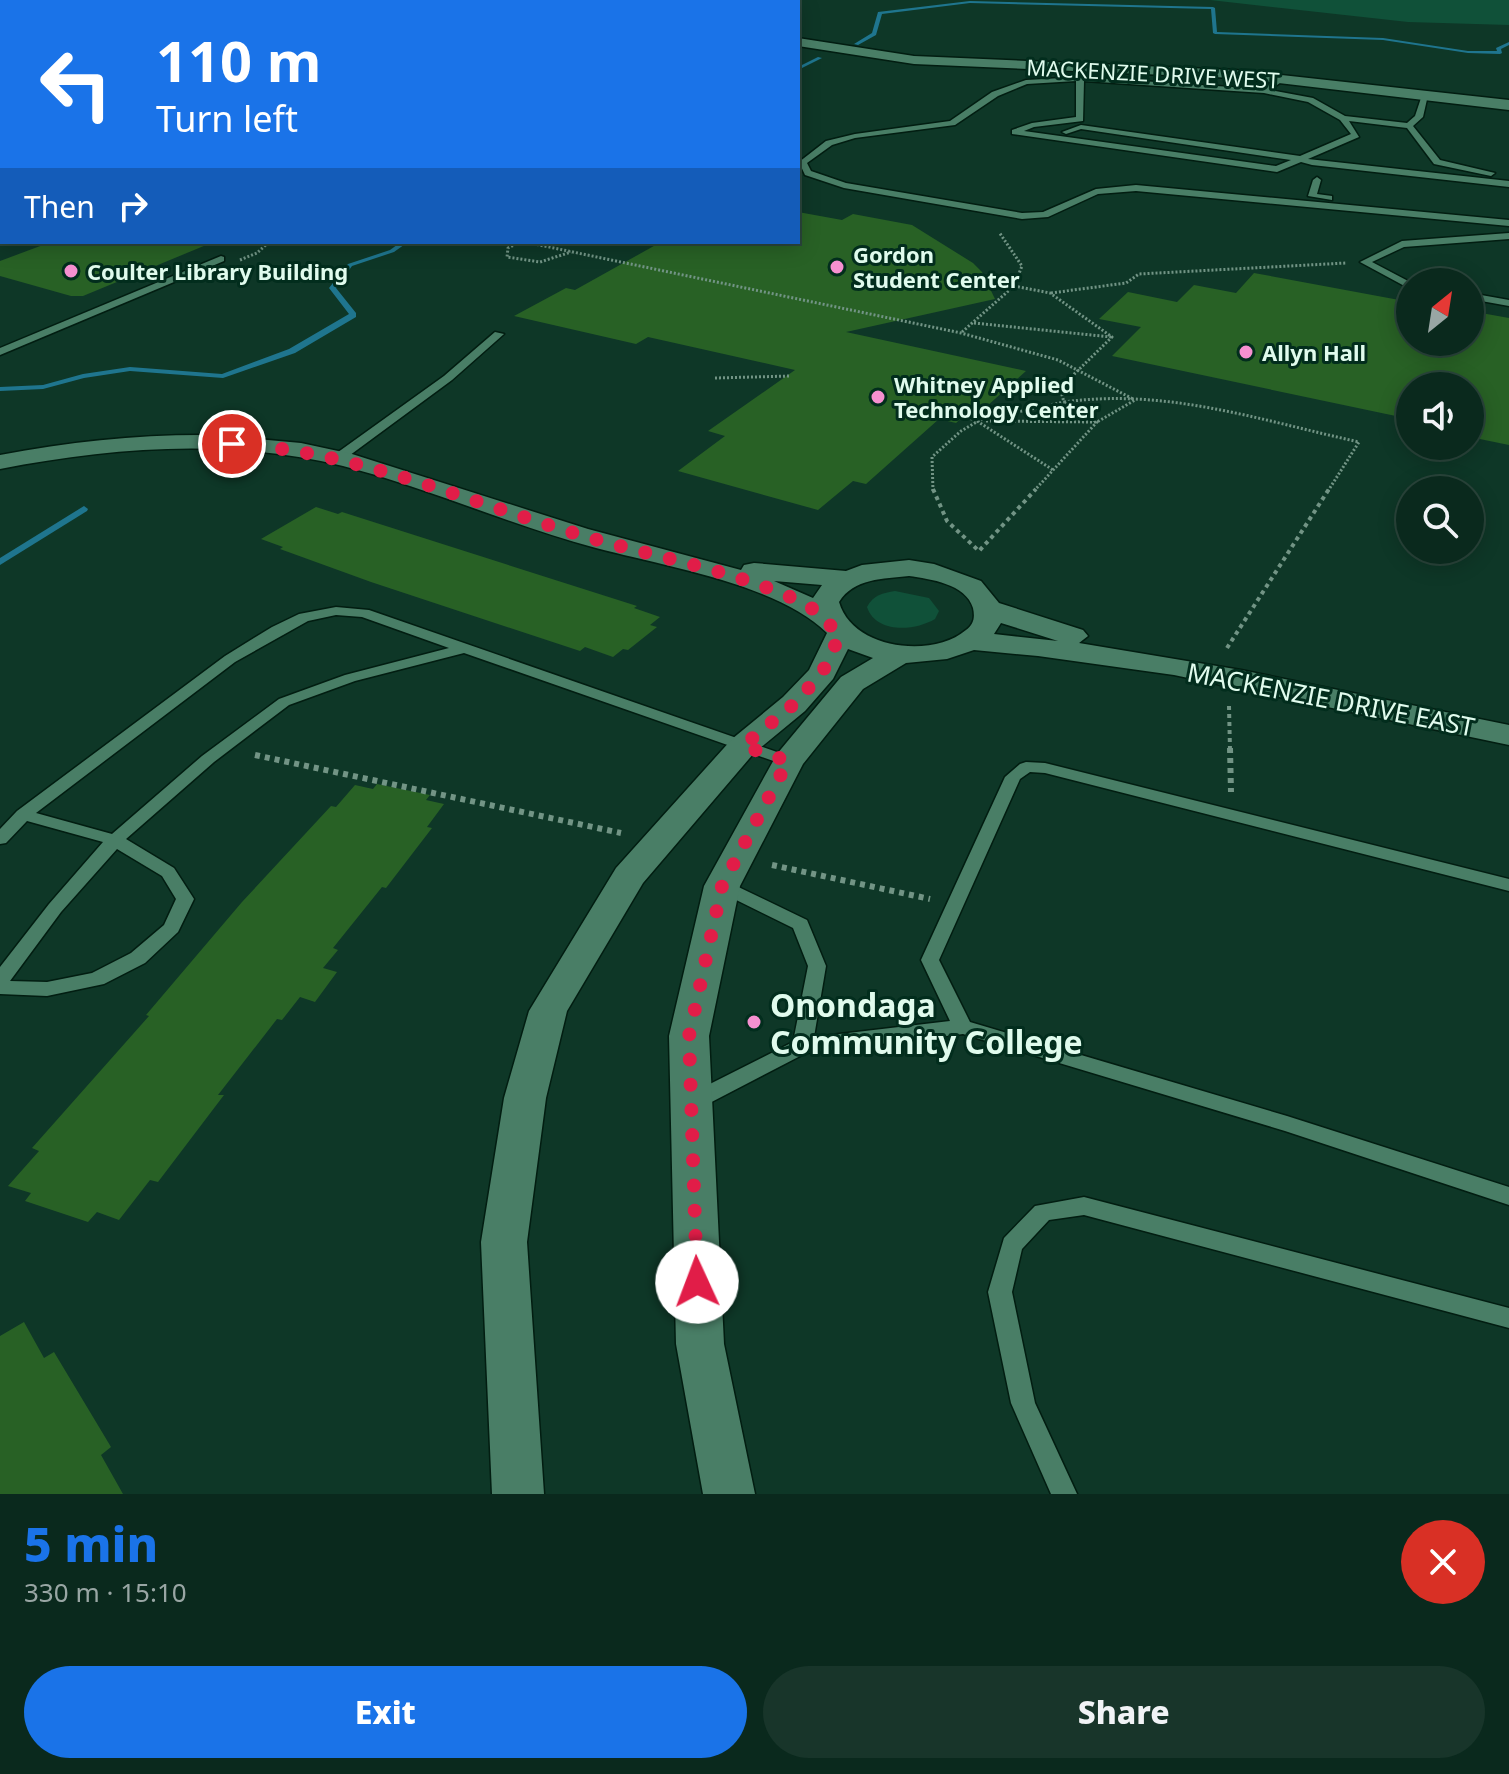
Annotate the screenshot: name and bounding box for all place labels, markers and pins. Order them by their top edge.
place label: Gordon Student Center [853,239,1020,294]
place label: Coulter Library Building [87,256,348,286]
marker: Gordon Student Center [828,258,846,276]
marker: Coulter Library Building [62,262,80,280]
place label: Allyn Hall [1262,337,1366,367]
marker: Allyn Hall [1237,343,1255,361]
place label: Whitney Applied Technology Center [894,369,1099,424]
marker: Whitney Applied Technology Center [869,388,887,406]
pin [198,410,266,478]
place label: Onondaga Community College [770,983,1083,1063]
marker: Onondaga Community College [745,1013,763,1031]

